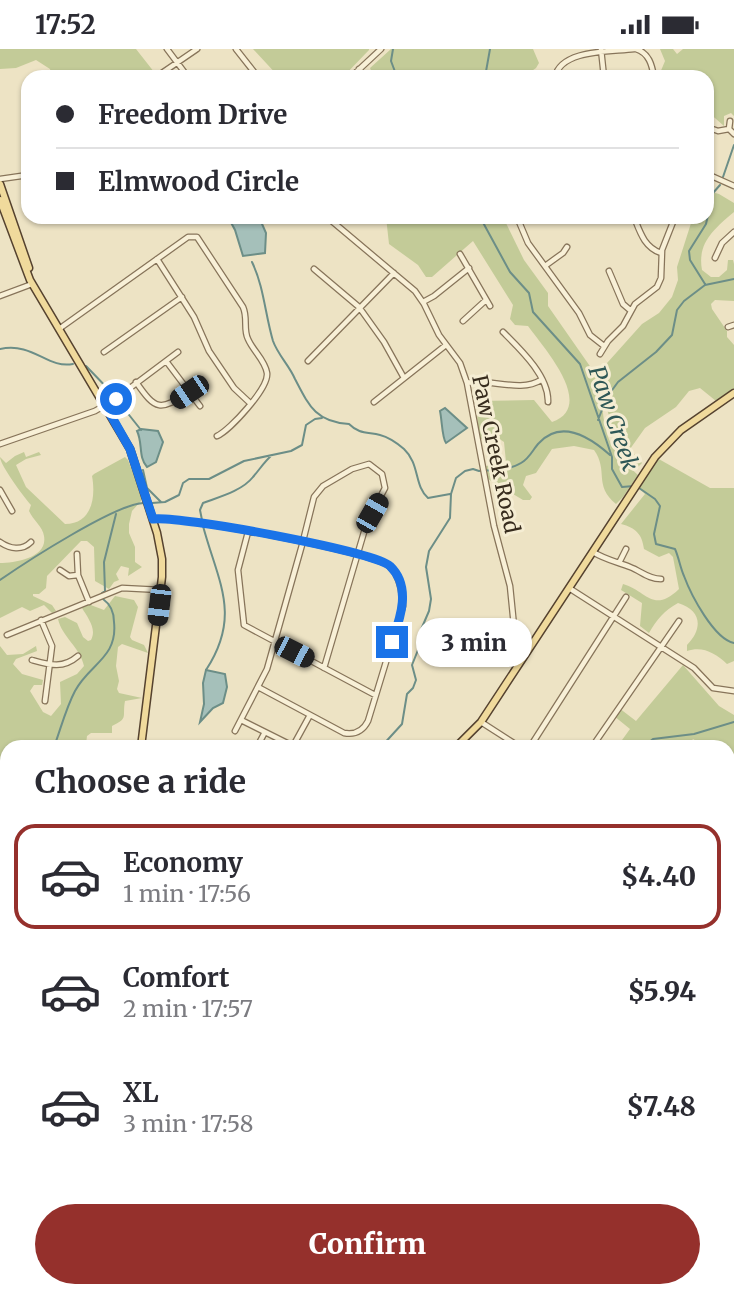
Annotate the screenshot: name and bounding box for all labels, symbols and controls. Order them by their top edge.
text: 17:52 [35,8,96,41]
text: Freedom Drive [98,98,287,131]
text: Elmwood Circle [98,165,299,198]
water label: Paw Creek [583,362,646,475]
car [166,372,213,412]
street label: Paw Creek Road [466,372,526,536]
route start [100,383,132,415]
car [353,490,392,536]
car [147,583,172,627]
callout: 3 min [416,617,532,667]
route end [376,626,408,658]
text: 3 min [441,628,507,657]
car [271,633,318,671]
text: Choose a ride [35,762,246,802]
icon: car [39,845,102,908]
text: Economy [123,846,243,879]
text: $4.40 [621,860,696,893]
text: 1 min · 17:56 [123,879,251,908]
icon: car [39,960,102,1023]
text: Comfort [123,961,229,994]
text: $5.94 [628,975,696,1008]
text: 2 min · 17:57 [123,994,253,1023]
icon: car [39,1075,102,1138]
text: XL [123,1076,159,1109]
text: $7.48 [627,1090,696,1123]
text: 3 min · 17:58 [123,1109,253,1138]
button: Confirm [35,1204,700,1284]

